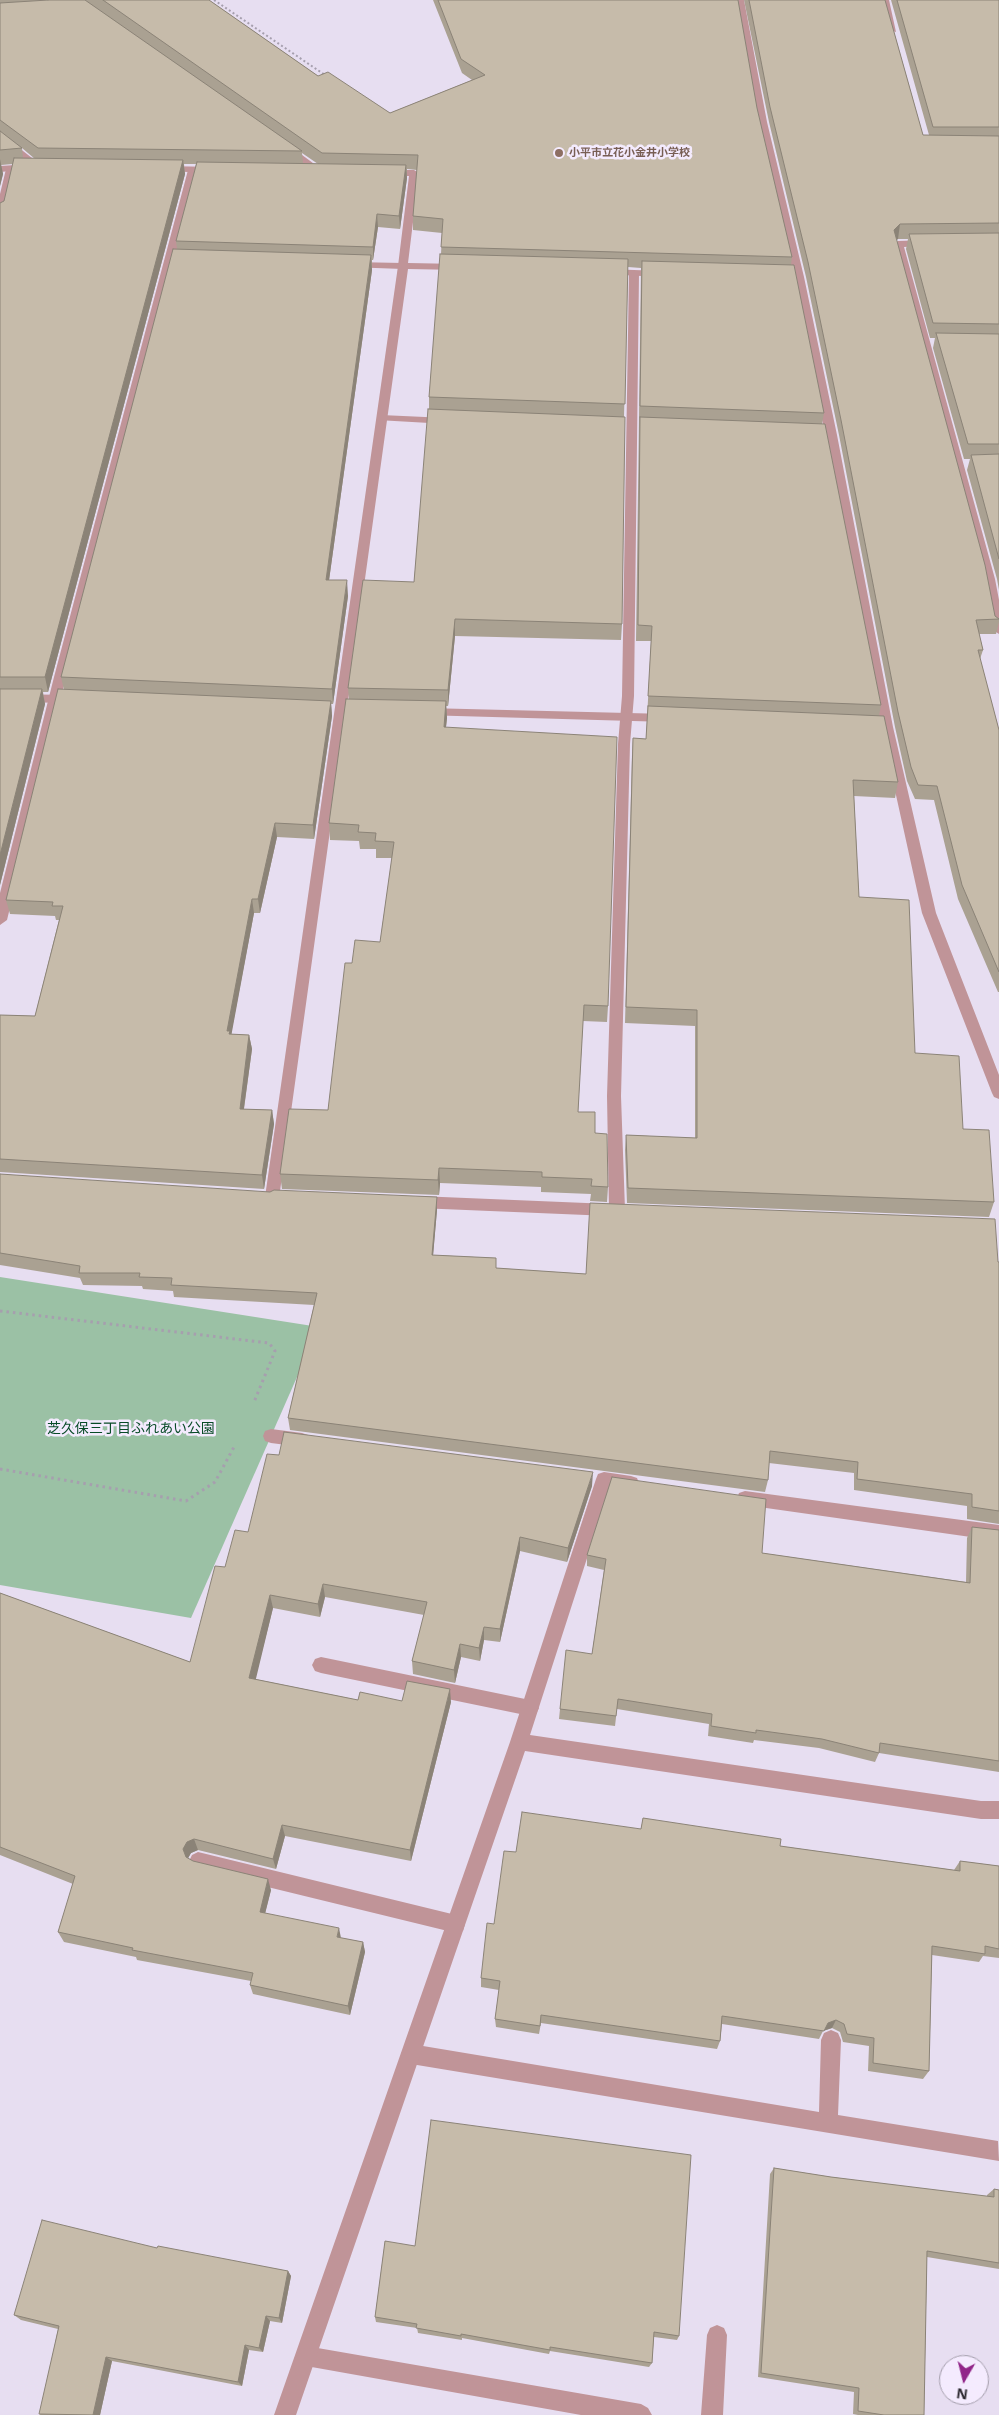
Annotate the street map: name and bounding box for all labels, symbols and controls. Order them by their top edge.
place label: 小平市立花小金井小学校 [569,146,690,160]
marker: 小平市立花小金井小学校 [553,147,565,159]
park label: 芝久保三丁目ふれあい公園 [47,1421,215,1437]
north arrow [939,2355,989,2405]
text: N [955,2384,969,2405]

